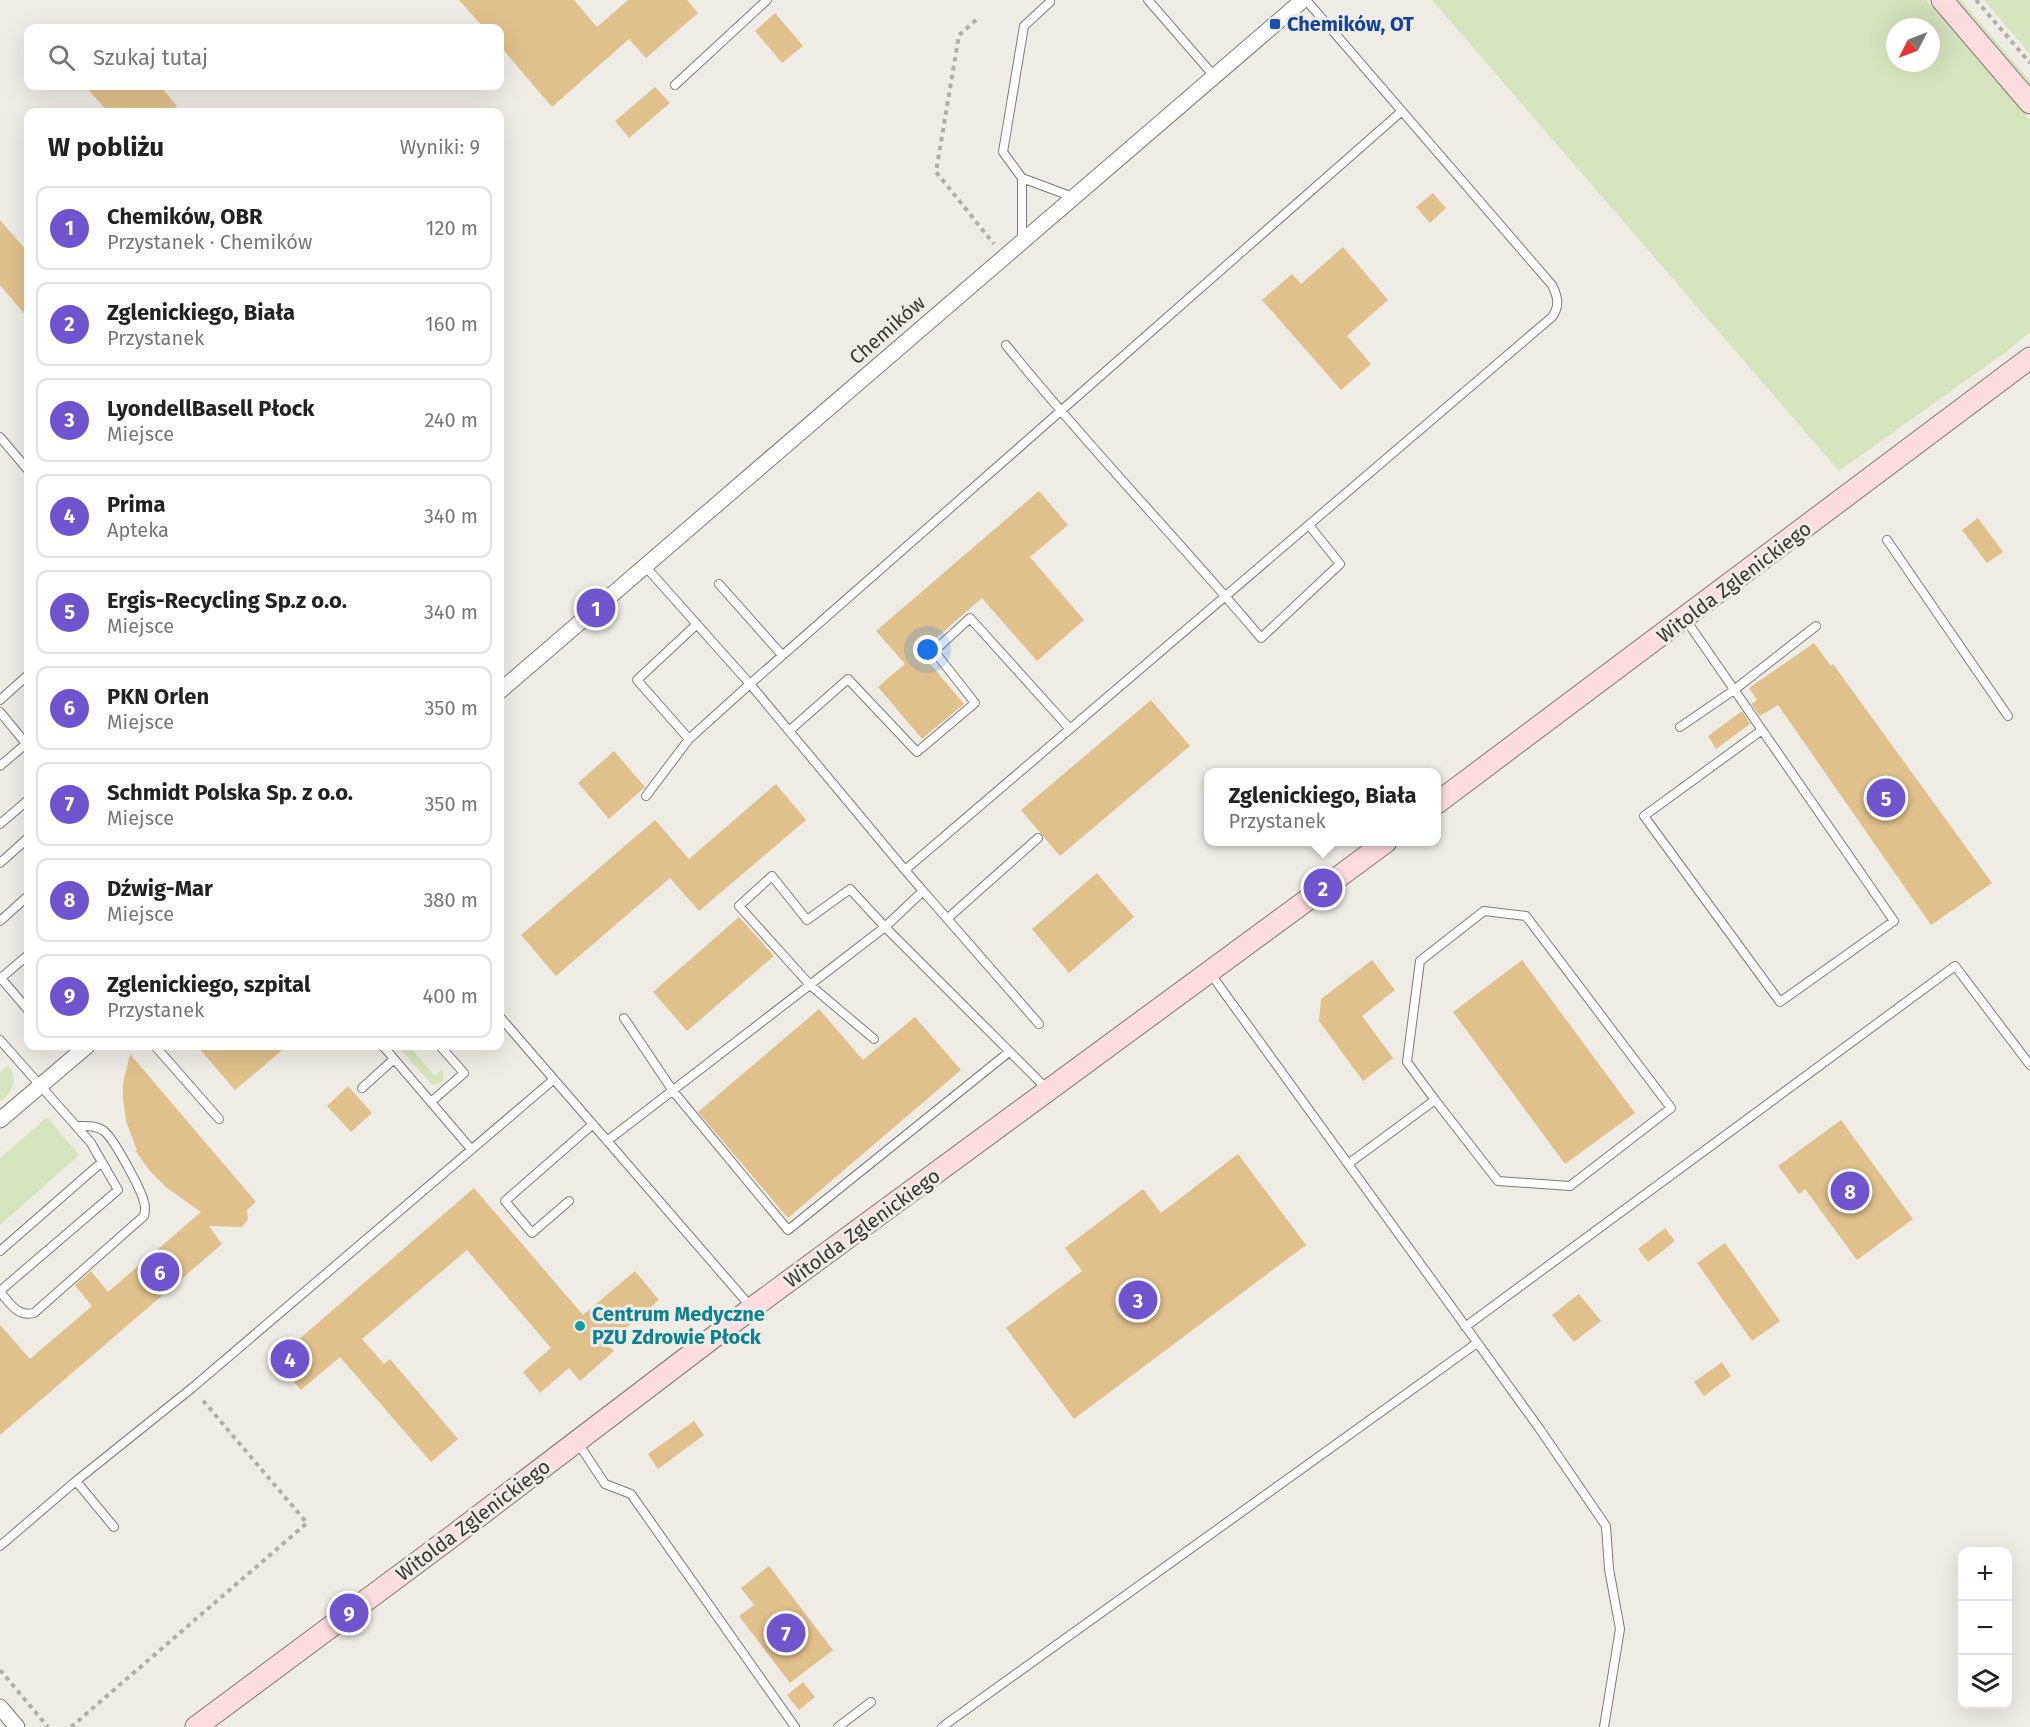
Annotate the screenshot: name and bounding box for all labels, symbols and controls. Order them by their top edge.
place label: Chemików, OT [1287,12,1414,36]
marker: Chemików, OT [1268,17,1282,31]
north arrow [1886,18,1940,72]
search box [24,24,504,90]
icon: search [45,41,78,74]
text: Szukaj tutaj [93,44,208,71]
text: W pobliżu [48,132,164,163]
text: Wyniki: 9 [400,135,480,159]
text: Chemików, OBR [107,203,263,230]
text: 1 [65,216,74,240]
text: 120 m [426,216,478,240]
text: Przystanek · Chemików [107,230,312,254]
street label: Chemików [844,291,930,369]
text: Zglenickiego, Biała [107,299,295,326]
text: 2 [64,312,75,336]
text: 160 m [425,312,478,336]
text: Przystanek [107,326,204,350]
text: LyondellBasell Płock [107,395,314,422]
text: 3 [64,408,75,432]
text: 240 m [424,408,478,432]
text: Miejsce [107,422,174,446]
text: Prima [107,491,165,518]
text: 4 [64,504,75,528]
text: 340 m [424,504,478,528]
street label: Witolda Zglenickiego [1652,516,1816,648]
text: Apteka [107,518,169,542]
pin: 1 [576,586,616,630]
text: Ergis-Recycling Sp.z o.o. [107,587,347,614]
text: 5 [64,600,75,624]
text: 340 m [424,600,478,624]
text: Miejsce [107,614,174,638]
your location [913,635,942,664]
text: PKN Orlen [107,683,209,710]
text: 6 [64,696,75,720]
text: 350 m [424,696,478,720]
text: Miejsce [107,710,174,734]
popup [1204,768,1441,846]
pin: 5 [1866,776,1906,820]
text: Schmidt Polska Sp. z o.o. [107,779,353,806]
text: Zglenickiego, Biała [1229,782,1416,809]
text: 7 [65,792,74,816]
text: 350 m [424,792,478,816]
text: Miejsce [107,806,174,830]
text: Przystanek [1229,809,1326,833]
pin: 2 [1304,866,1342,910]
text: Dźwig-Mar [107,875,213,902]
text: 8 [64,888,75,912]
text: 380 m [423,888,478,912]
text: Miejsce [107,902,174,926]
text: Zglenickiego, szpital [107,971,310,998]
text: 9 [64,984,75,1008]
text: 400 m [423,984,478,1008]
text: Przystanek [107,998,204,1022]
street label: Witolda Zglenickiego [779,1163,945,1293]
pin: 8 [1830,1168,1870,1214]
pin: 6 [140,1250,180,1294]
pin: 3 [1118,1278,1158,1322]
place label: Centrum Medyczne PZU Zdrowie Płock [592,1302,765,1349]
marker: Centrum Medyczne PZU Zdrowie Płock [573,1319,587,1333]
pin: 4 [270,1336,310,1382]
street label: Witolda Zglenickiego [391,1454,555,1586]
map controls [1958,1547,2012,1709]
button: + [1958,1547,2012,1601]
pin: 9 [330,1590,368,1636]
button: − [1958,1601,2012,1655]
pin: 7 [766,1610,806,1656]
button: layers [1958,1655,2012,1709]

